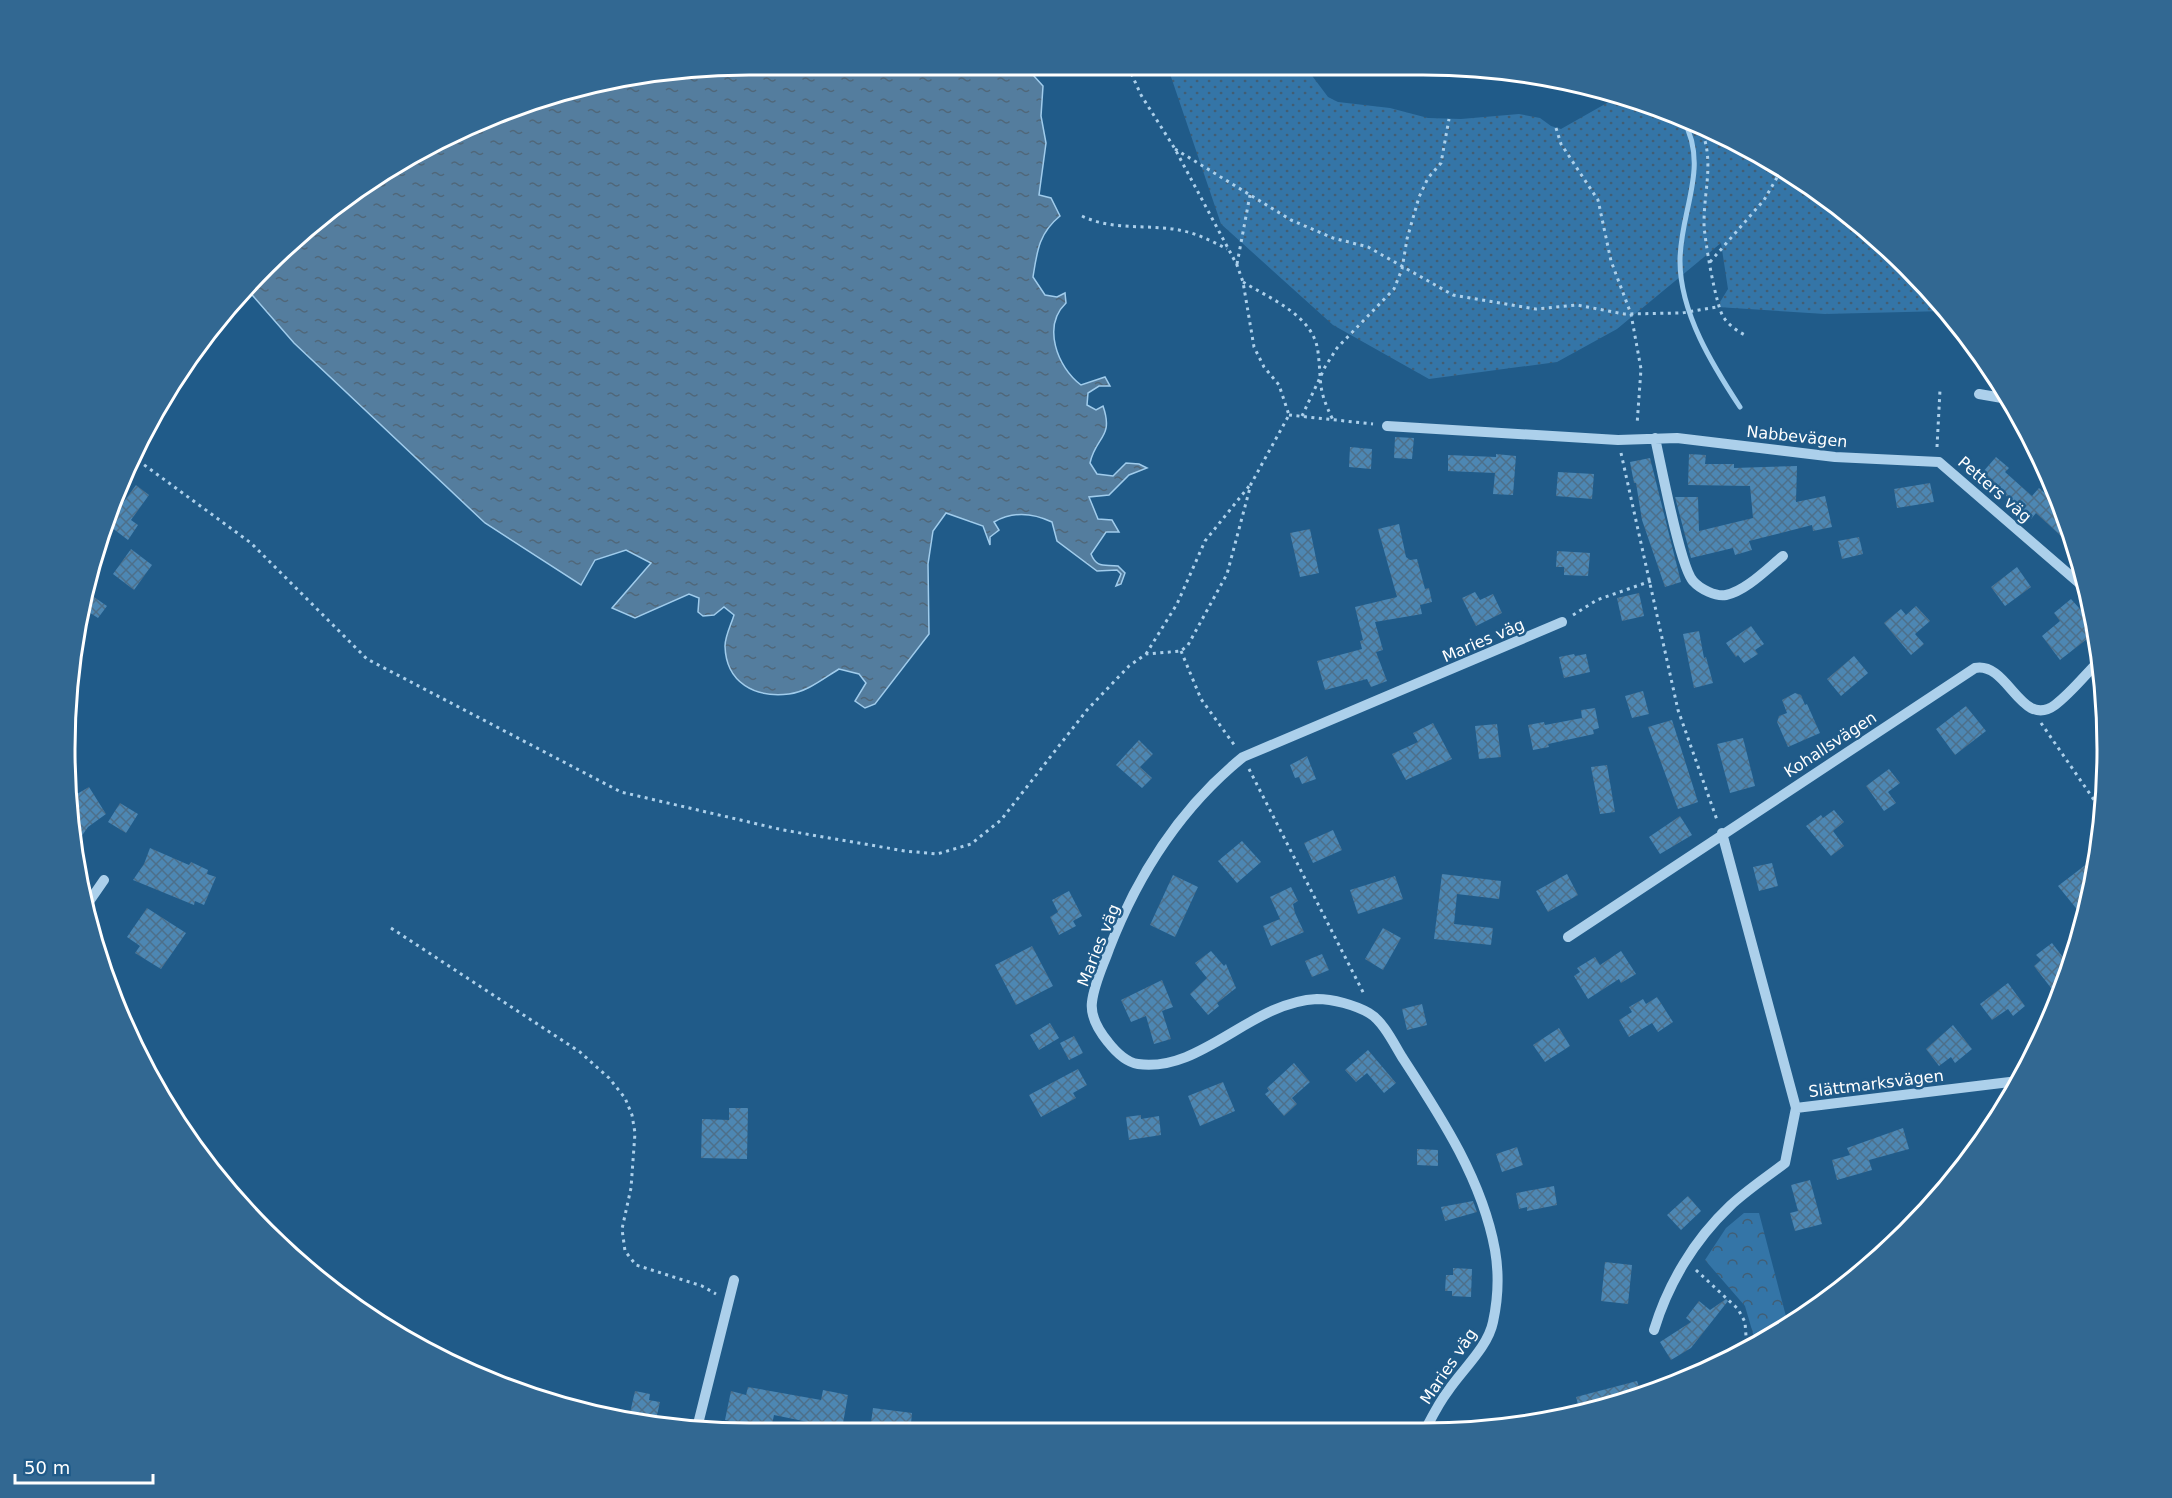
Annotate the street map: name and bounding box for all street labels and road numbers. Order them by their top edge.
street label: Nabbevägen [1746,422,1848,451]
street label: Petters väg [1954,452,2035,526]
street label: Maries väg [1439,615,1527,666]
street label: Kohallsvägen [1781,708,1880,781]
street label: Maries väg [1073,901,1124,989]
street label: Slättmarksvägen [1807,1066,1945,1101]
street label: Maries väg [1416,1325,1481,1408]

